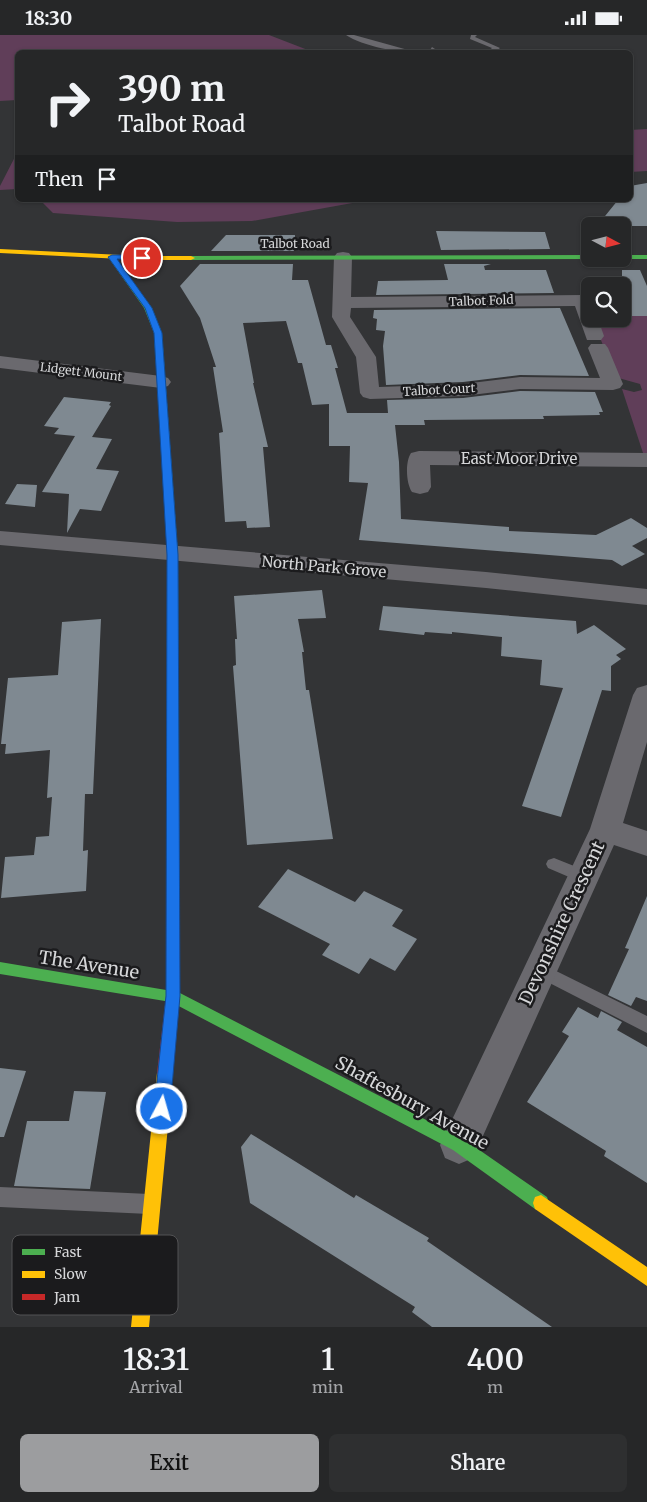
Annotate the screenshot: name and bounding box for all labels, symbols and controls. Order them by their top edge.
text: 18:30 [25,6,72,30]
text: 390 m [118,67,225,111]
icon: right [35,70,100,135]
text: Talbot Road [118,110,245,138]
icon: arrive [93,165,121,193]
text: Then [35,167,83,191]
north arrow [581,217,631,267]
map controls [581,217,631,327]
street label: Talbot Road [260,236,330,251]
pin [121,237,163,279]
icon: arrive [128,244,156,272]
button: search [581,277,631,327]
street label: Talbot Fold [448,292,514,309]
street label: Lidgett Mount [39,359,123,384]
street label: Talbot Court [402,380,476,399]
street label: East Moor Drive [461,449,578,468]
street label: North Park Grove [261,552,387,581]
street label: Devonshire Crescent [513,837,610,1008]
street label: The Avenue [37,945,141,984]
street label: Shaftesbury Avenue [331,1051,493,1154]
position arrow [135,1082,187,1134]
legend [12,1235,178,1315]
text: Fast [54,1243,82,1261]
text: Slow [54,1265,87,1283]
text: Jam [53,1288,80,1306]
text: 18:31 [123,1340,189,1378]
text: 1 [321,1340,335,1378]
text: 400 [466,1340,524,1378]
text: Arrival [129,1377,183,1397]
text: min [312,1377,344,1397]
text: m [487,1377,503,1397]
button: Exit [20,1434,319,1492]
button: Share [329,1434,627,1492]

